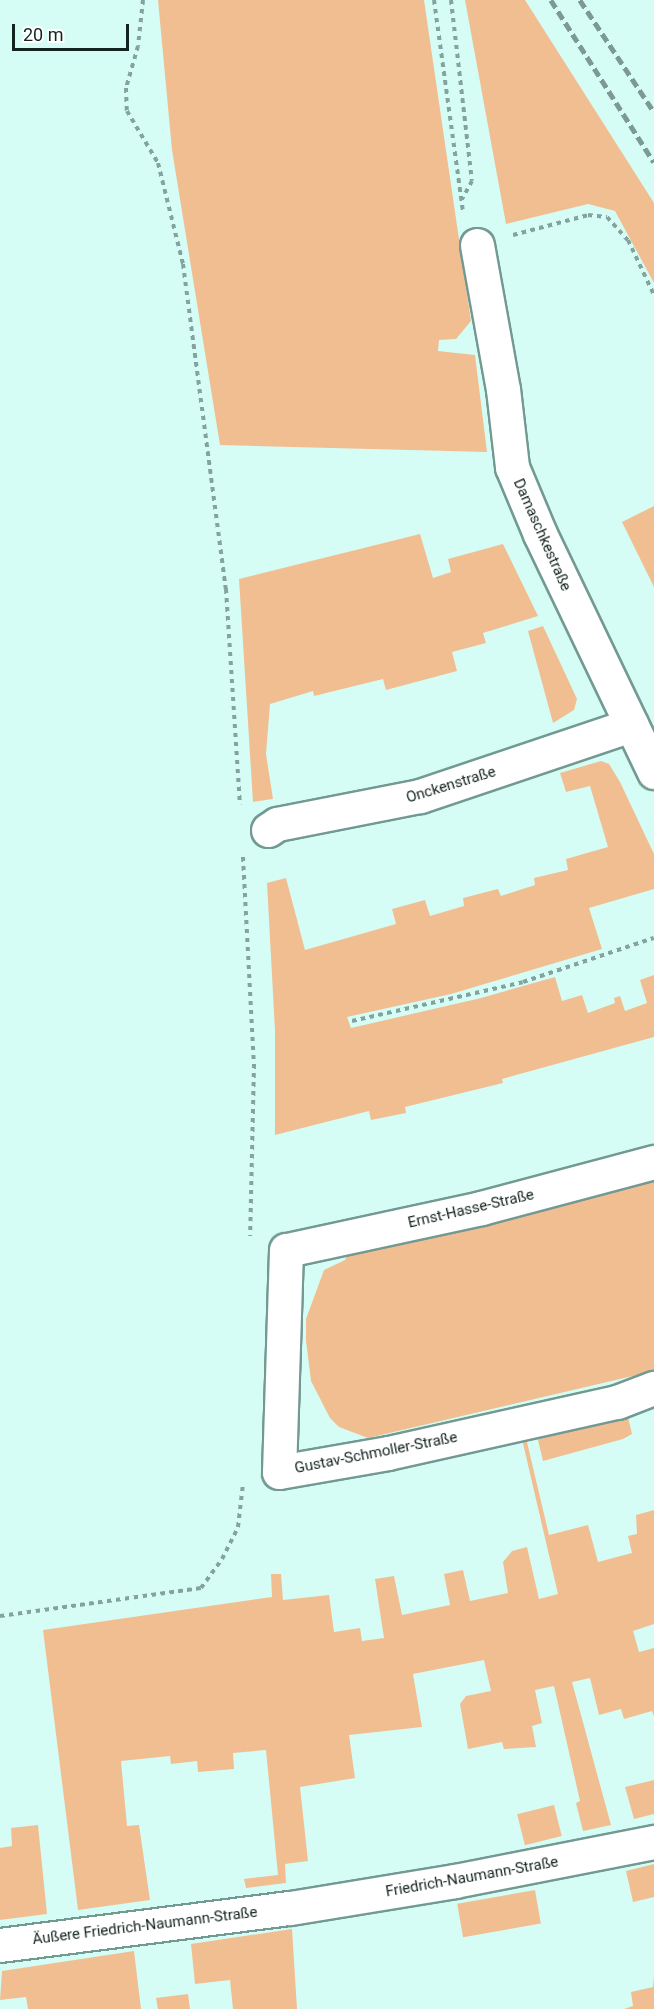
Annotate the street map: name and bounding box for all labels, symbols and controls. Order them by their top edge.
scale bar [15,12,132,50]
text: 20 m [23,24,63,45]
street label: Damaschkestraße [509,476,575,594]
street label: Onckenstraße [404,763,498,807]
street label: Ernst-Hasse-Straße [406,1186,536,1232]
street label: Gustav-Schmoller-Straße [293,1428,459,1478]
street label: Friedrich-Naumann-Straße [384,1853,560,1901]
street label: Äußere Friedrich-Naumann-Straße [32,1903,258,1949]

